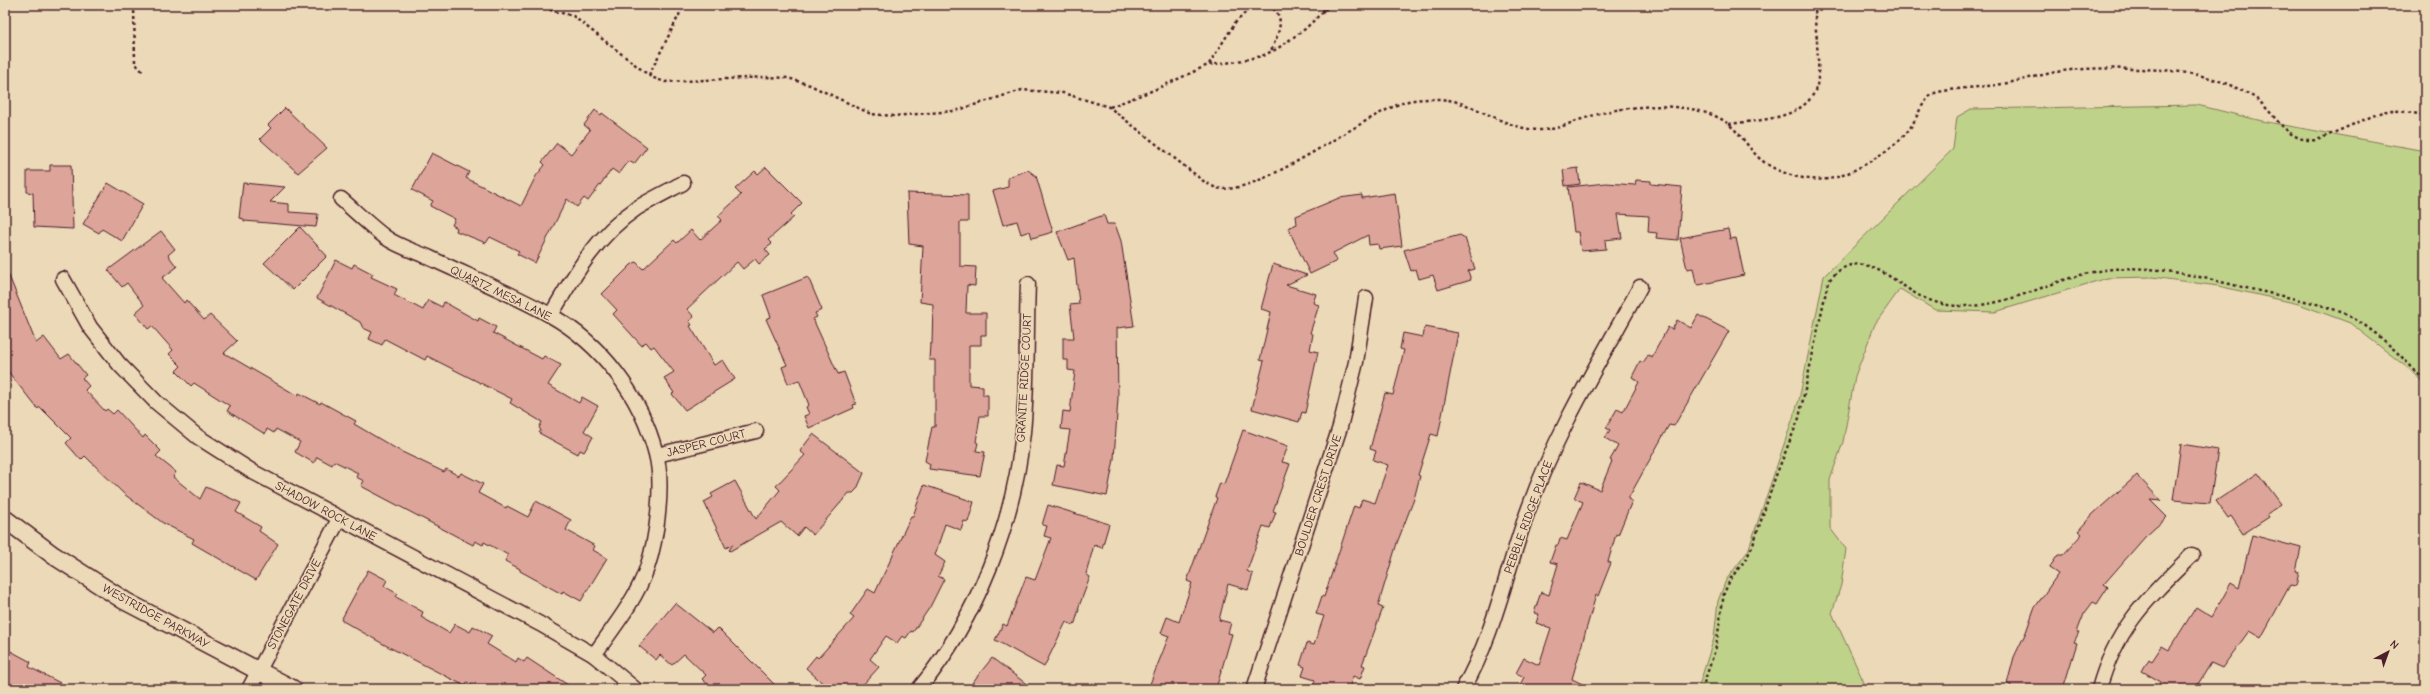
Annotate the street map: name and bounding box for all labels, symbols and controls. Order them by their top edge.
street label: QUARTZ MESA LANE [448,262,554,324]
street label: GRANITE RIDGE COURT [1014,313,1034,443]
street label: JASPER COURT [665,426,748,460]
street label: BOULDER CREST DRIVE [1292,432,1344,558]
street label: PEBBLE RIDGE PLACE [1501,458,1555,576]
street label: SHADOW ROCK LANE [273,478,379,544]
street label: STONEGATE DRIVE [264,556,324,652]
street label: WESTRIDGE PARKWAY [100,581,213,652]
north arrow [2368,632,2408,672]
text: N [2387,638,2401,652]

